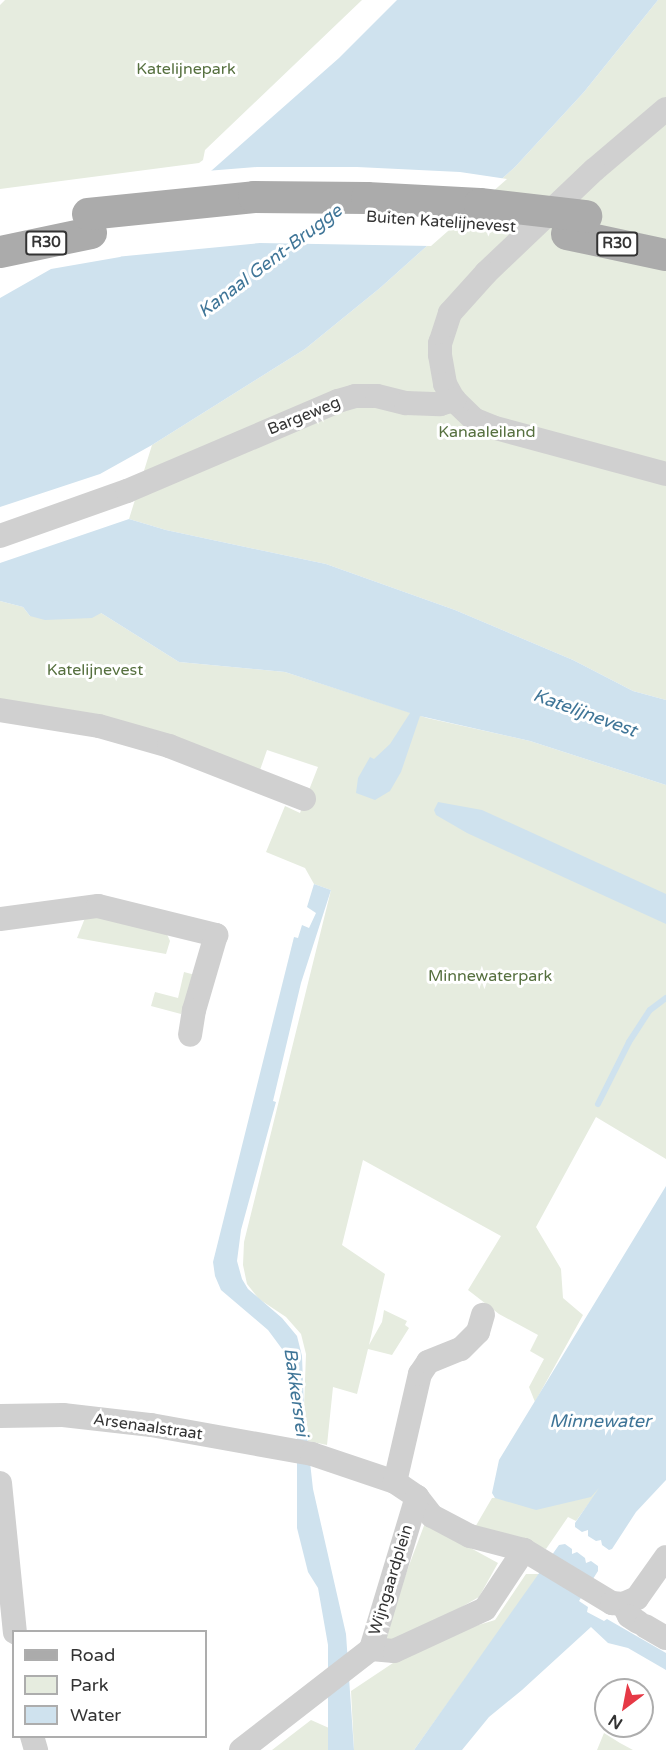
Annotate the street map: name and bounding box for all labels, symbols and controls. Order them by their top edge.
park label: Katelijnepark [136,59,236,79]
water label: Kanaal Gent-Brugge [194,200,346,322]
street label: Buiten Katelijnevest [365,207,517,237]
road number: R30 [25,231,67,255]
road number: R30 [596,232,638,256]
street label: Bargeweg [265,393,343,439]
park label: Kanaaleiland [438,422,536,442]
park label: Katelijnevest [47,660,143,680]
water label: Katelijnevest [530,684,640,742]
park label: Minnewaterpark [428,966,552,986]
water label: Bakkersrei [279,1346,313,1438]
street label: Arsenaalstraat [92,1410,204,1444]
water label: Minnewater [549,1410,651,1432]
street label: Wijngaardplein [365,1522,417,1638]
legend [12,1630,207,1738]
text: Road [70,1644,115,1666]
text: Park [70,1674,108,1696]
north arrow [594,1678,654,1738]
text: Water [70,1704,121,1726]
text: N [605,1710,626,1733]

